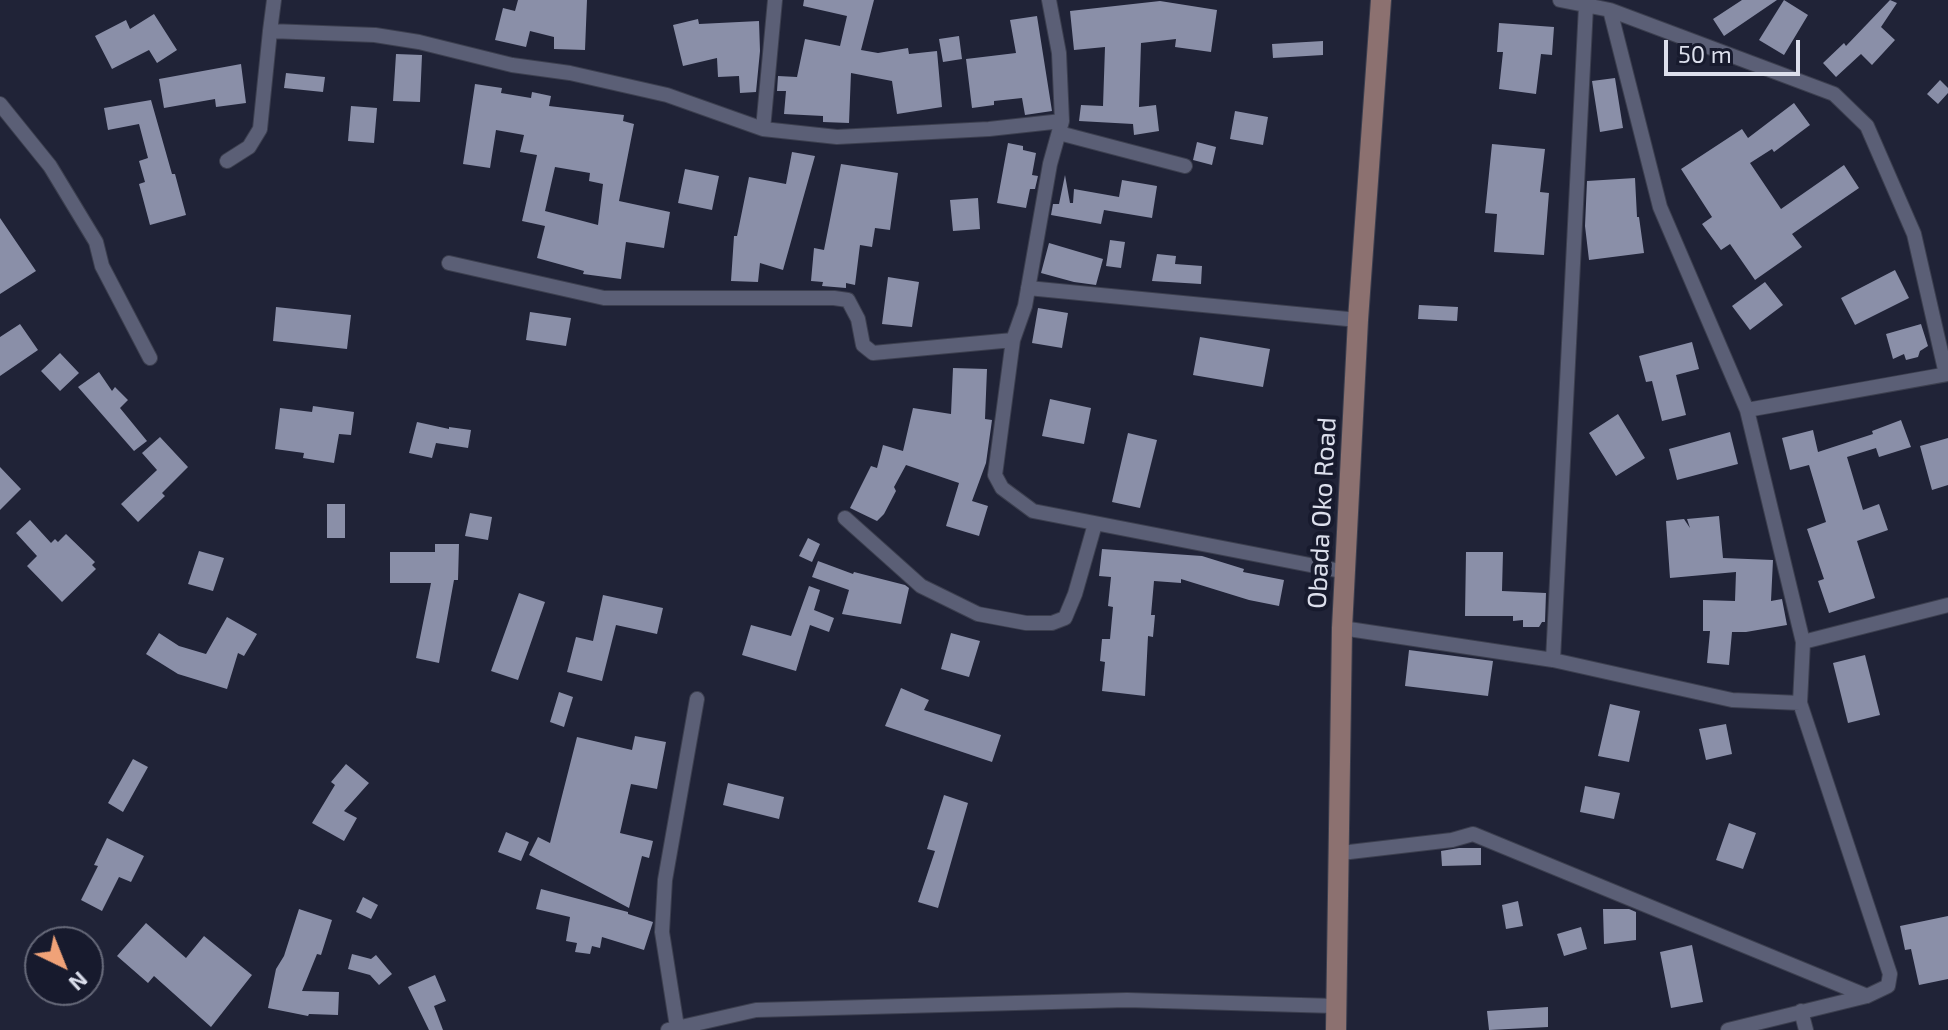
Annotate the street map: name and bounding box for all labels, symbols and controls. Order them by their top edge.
scale bar [1668,24,1804,74]
text: 50 m [1678,39,1732,68]
street label: Obada Oko Road [1301,416,1343,610]
north arrow [24,926,104,1006]
text: N [64,967,94,997]

